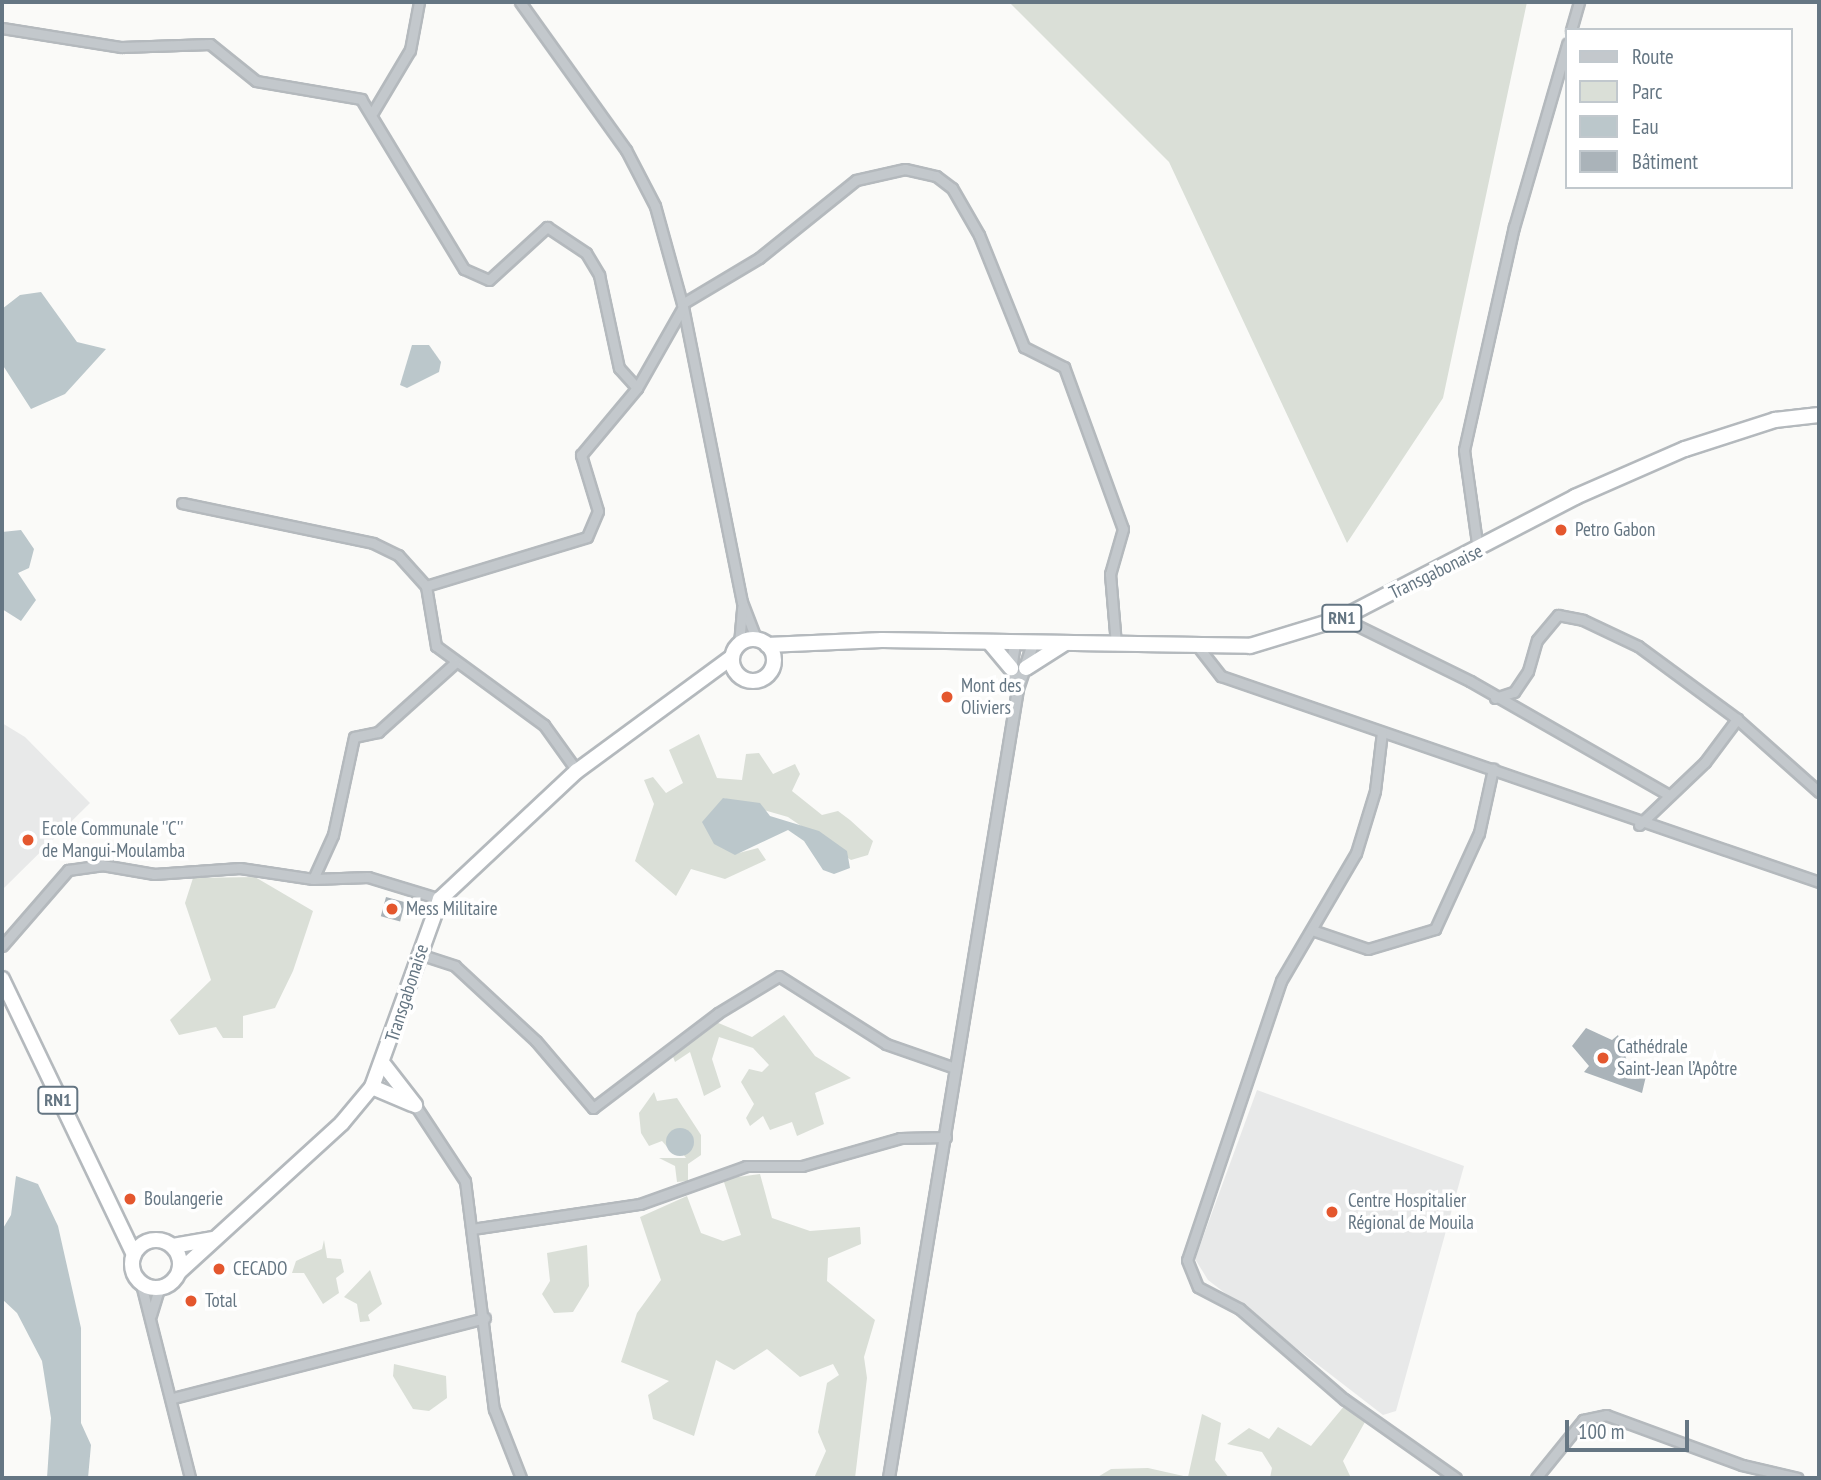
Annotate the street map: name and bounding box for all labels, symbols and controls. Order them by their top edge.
legend [1566,28,1793,189]
text: Route [1632,43,1674,70]
text: Parc [1632,78,1663,105]
text: Eau [1632,113,1659,140]
text: Bâtiment [1632,148,1698,175]
place label: Petro Gabon [1575,519,1655,541]
marker: Petro Gabon [1553,522,1569,538]
street label: Transgabonaise [1386,540,1486,604]
road number: RN1 [1321,604,1363,632]
place label: Mont des Oliviers [961,675,1021,719]
marker: Mont des Oliviers [939,689,955,705]
place label: Ecole Communale ''C'' de Mangui-Moulamba [42,818,185,862]
marker: Ecole Communale ''C'' de Mangui-Moulamba [20,832,36,848]
place label: Mess Militaire [406,898,498,920]
marker: Mess Militaire [384,901,400,917]
street label: Transgabonaise [381,941,433,1045]
place label: Cathédrale Saint-Jean l’Apôtre [1617,1036,1737,1080]
marker: Cathédrale Saint-Jean l’Apôtre [1595,1050,1611,1066]
road number: RN1 [37,1086,79,1114]
place label: Boulangerie [144,1188,223,1210]
place label: Centre Hospitalier Régional de Mouila [1348,1190,1474,1234]
marker: Boulangerie [122,1191,138,1207]
marker: Centre Hospitalier Régional de Mouila [1322,1202,1342,1222]
place label: CECADO [233,1258,287,1280]
marker: CECADO [211,1261,227,1277]
place label: Total [205,1290,237,1312]
marker: Total [183,1293,199,1309]
scale bar [1569,1406,1693,1450]
text: 100 m [1578,1418,1624,1445]

